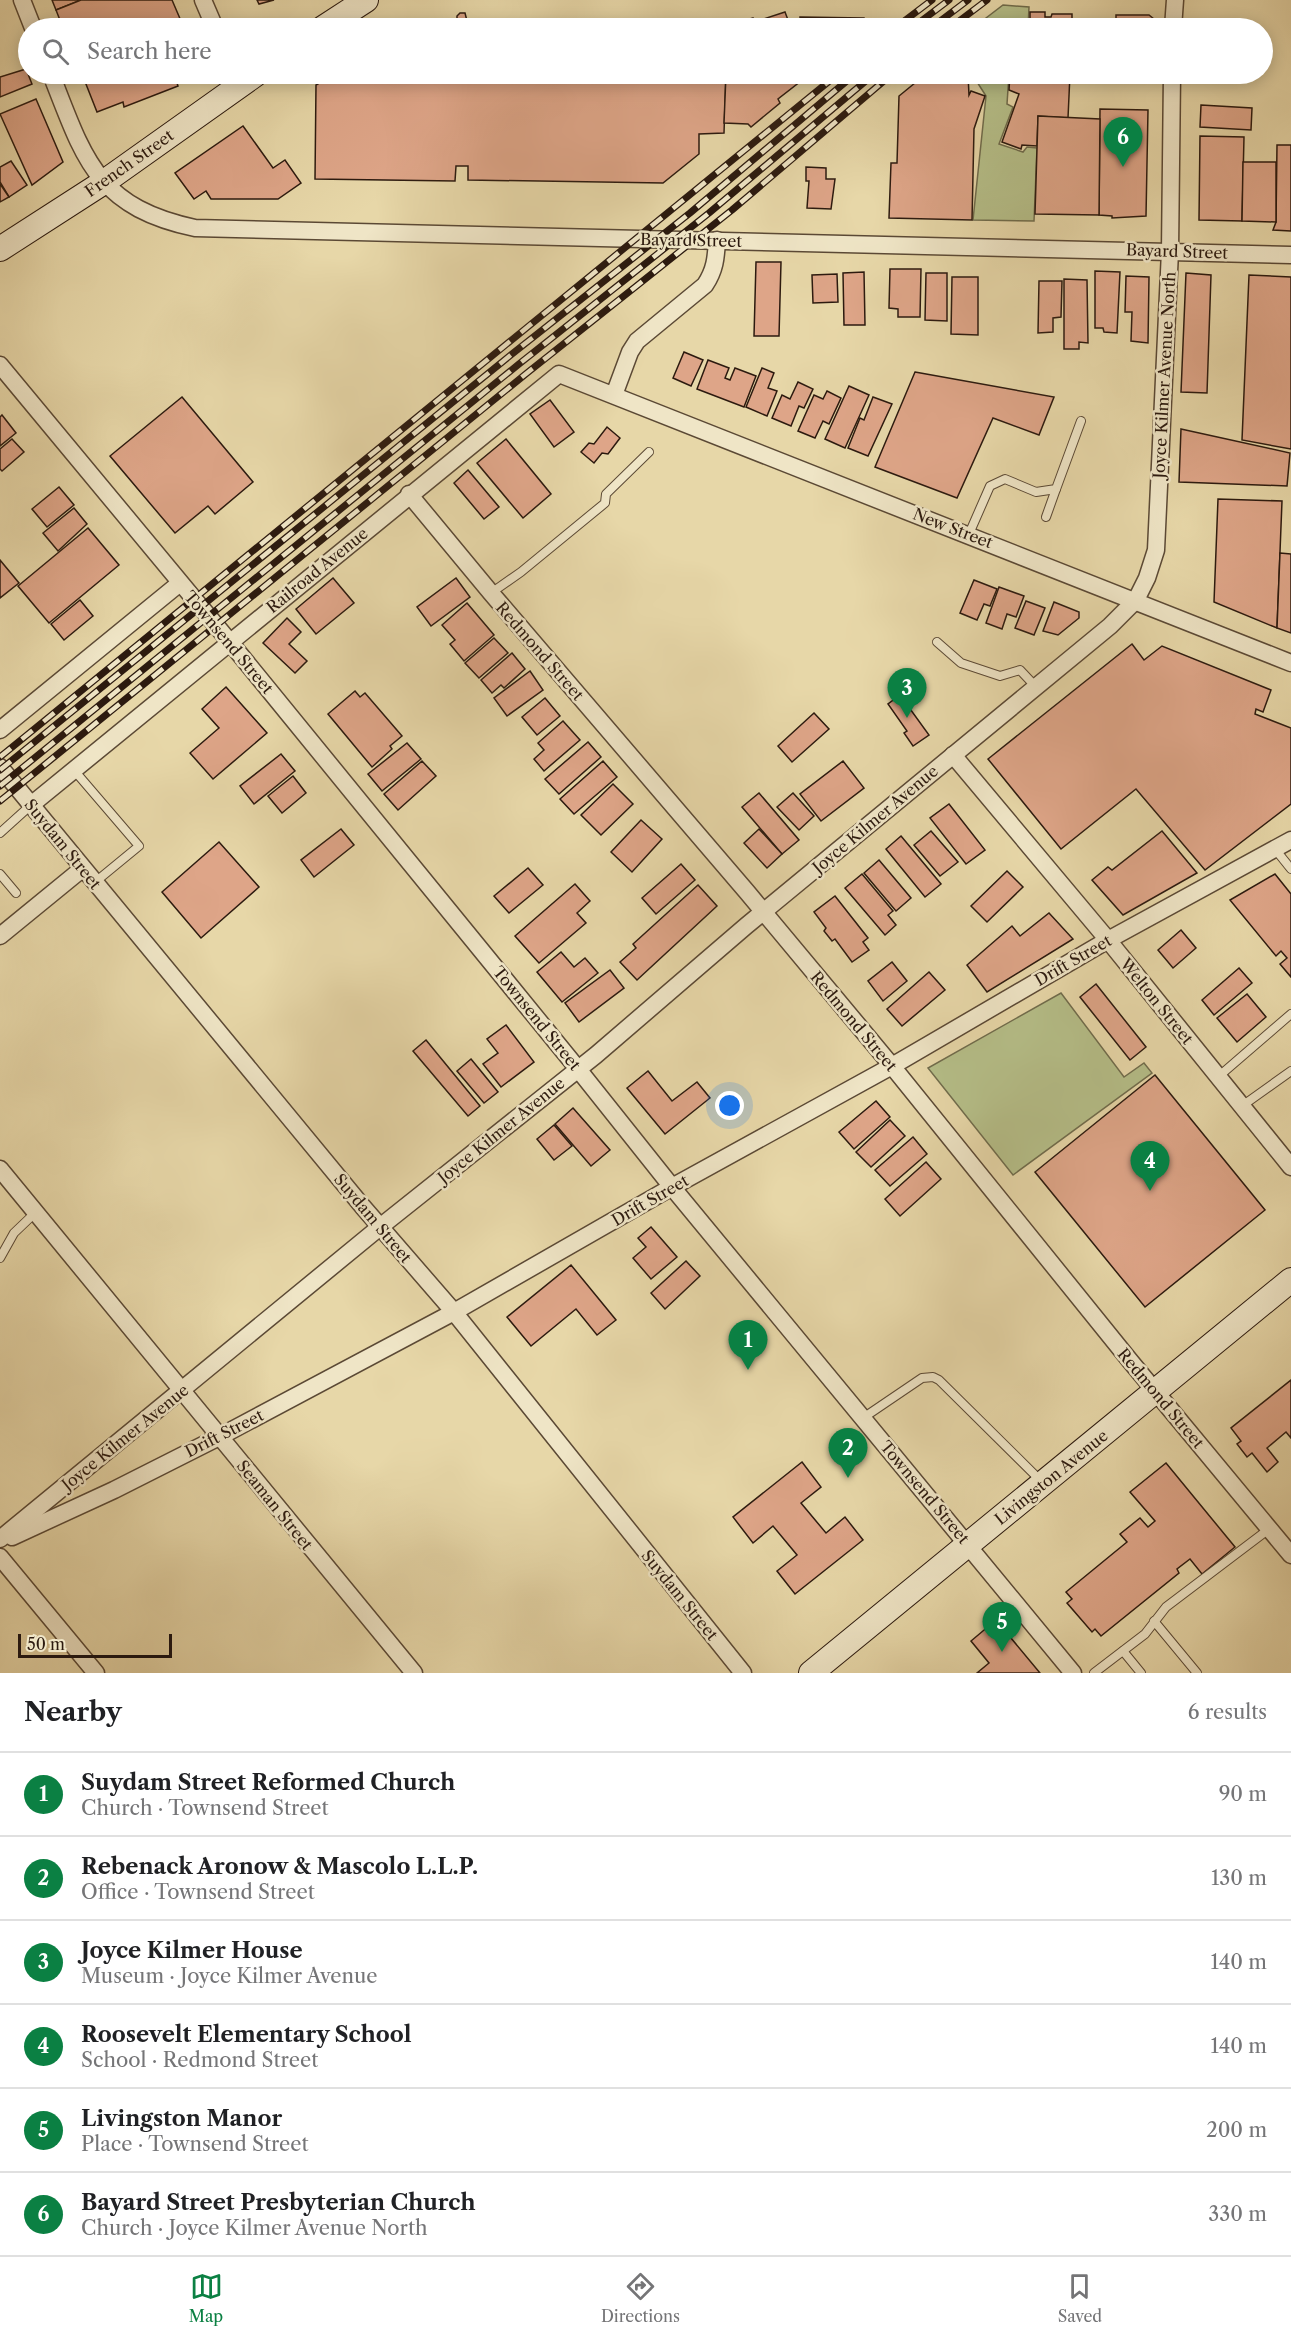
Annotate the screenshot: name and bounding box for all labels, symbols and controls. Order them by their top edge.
search box [18,18,1273,84]
icon: search [39,35,72,68]
text: Search here [87,38,212,65]
pin: 6 [1104,118,1142,167]
street label: French Street [81,125,178,201]
street label: Bayard Street [640,229,743,251]
street label: Bayard Street [1126,239,1229,263]
street label: Joyce Kilmer Avenue North [1148,271,1179,482]
street label: New Street [910,504,996,552]
street label: Railroad Avenue [262,523,372,617]
street label: Townsend Street [180,586,278,698]
street label: Redmond Street [492,597,589,705]
pin: 3 [888,668,926,718]
street label: Joyce Kilmer Avenue [806,761,942,879]
street label: Suydam Street [20,795,106,893]
street label: Drift Street [1031,930,1115,990]
street label: Welton Street [1116,953,1198,1048]
street label: Townsend Street [489,962,585,1074]
street label: Redmond Street [806,967,902,1075]
street label: Joyce Kilmer Avenue [431,1073,569,1189]
your location [715,1091,744,1120]
pin: 4 [1130,1142,1170,1191]
street label: Suydam Street [330,1169,416,1267]
street label: Drift Street [608,1170,692,1230]
pin: 1 [728,1320,768,1370]
street label: Redmond Street [1113,1344,1209,1452]
street label: Joyce Kilmer Avenue [55,1380,193,1496]
street label: Drift Street [181,1405,267,1461]
street label: Livingston Avenue [990,1425,1112,1529]
pin: 2 [828,1428,868,1478]
street label: Townsend Street [876,1436,974,1548]
street label: Seaman Street [233,1456,318,1554]
street label: Suydam Street [637,1546,723,1644]
pin: 5 [982,1602,1022,1652]
scale bar [18,1631,172,1658]
text: 50 m [27,1634,65,1654]
text: Nearby [24,1696,122,1728]
text: 6 results [1188,1700,1267,1724]
text: Suydam Street Reformed Church [81,1769,455,1796]
text: 1 [39,1782,48,1806]
text: 90 m [1219,1782,1267,1806]
text: Church · Townsend Street [81,1796,329,1820]
text: Rebenack Aronow & Mascolo L.L.P. [81,1853,478,1880]
text: 2 [38,1866,49,1890]
text: 130 m [1211,1866,1267,1890]
text: Office · Townsend Street [81,1880,315,1904]
text: Joyce Kilmer House [81,1937,303,1964]
text: 3 [38,1950,49,1974]
text: 140 m [1210,1950,1267,1974]
text: Museum · Joyce Kilmer Avenue [81,1964,378,1988]
text: Roosevelt Elementary School [81,2021,412,2048]
text: 4 [38,2034,49,2058]
text: 140 m [1210,2034,1267,2058]
text: School · Redmond Street [81,2048,318,2072]
text: Livingston Manor [81,2105,282,2132]
text: 5 [38,2118,49,2142]
text: 200 m [1206,2118,1267,2142]
text: Place · Townsend Street [81,2132,309,2156]
text: Bayard Street Presbyterian Church [81,2189,475,2216]
text: 6 [38,2202,49,2226]
text: 330 m [1208,2202,1267,2226]
text: Church · Joyce Kilmer Avenue North [81,2216,428,2240]
tab: Map [189,2270,223,2326]
tab: Directions [601,2270,680,2326]
tab: Saved [1058,2270,1102,2326]

